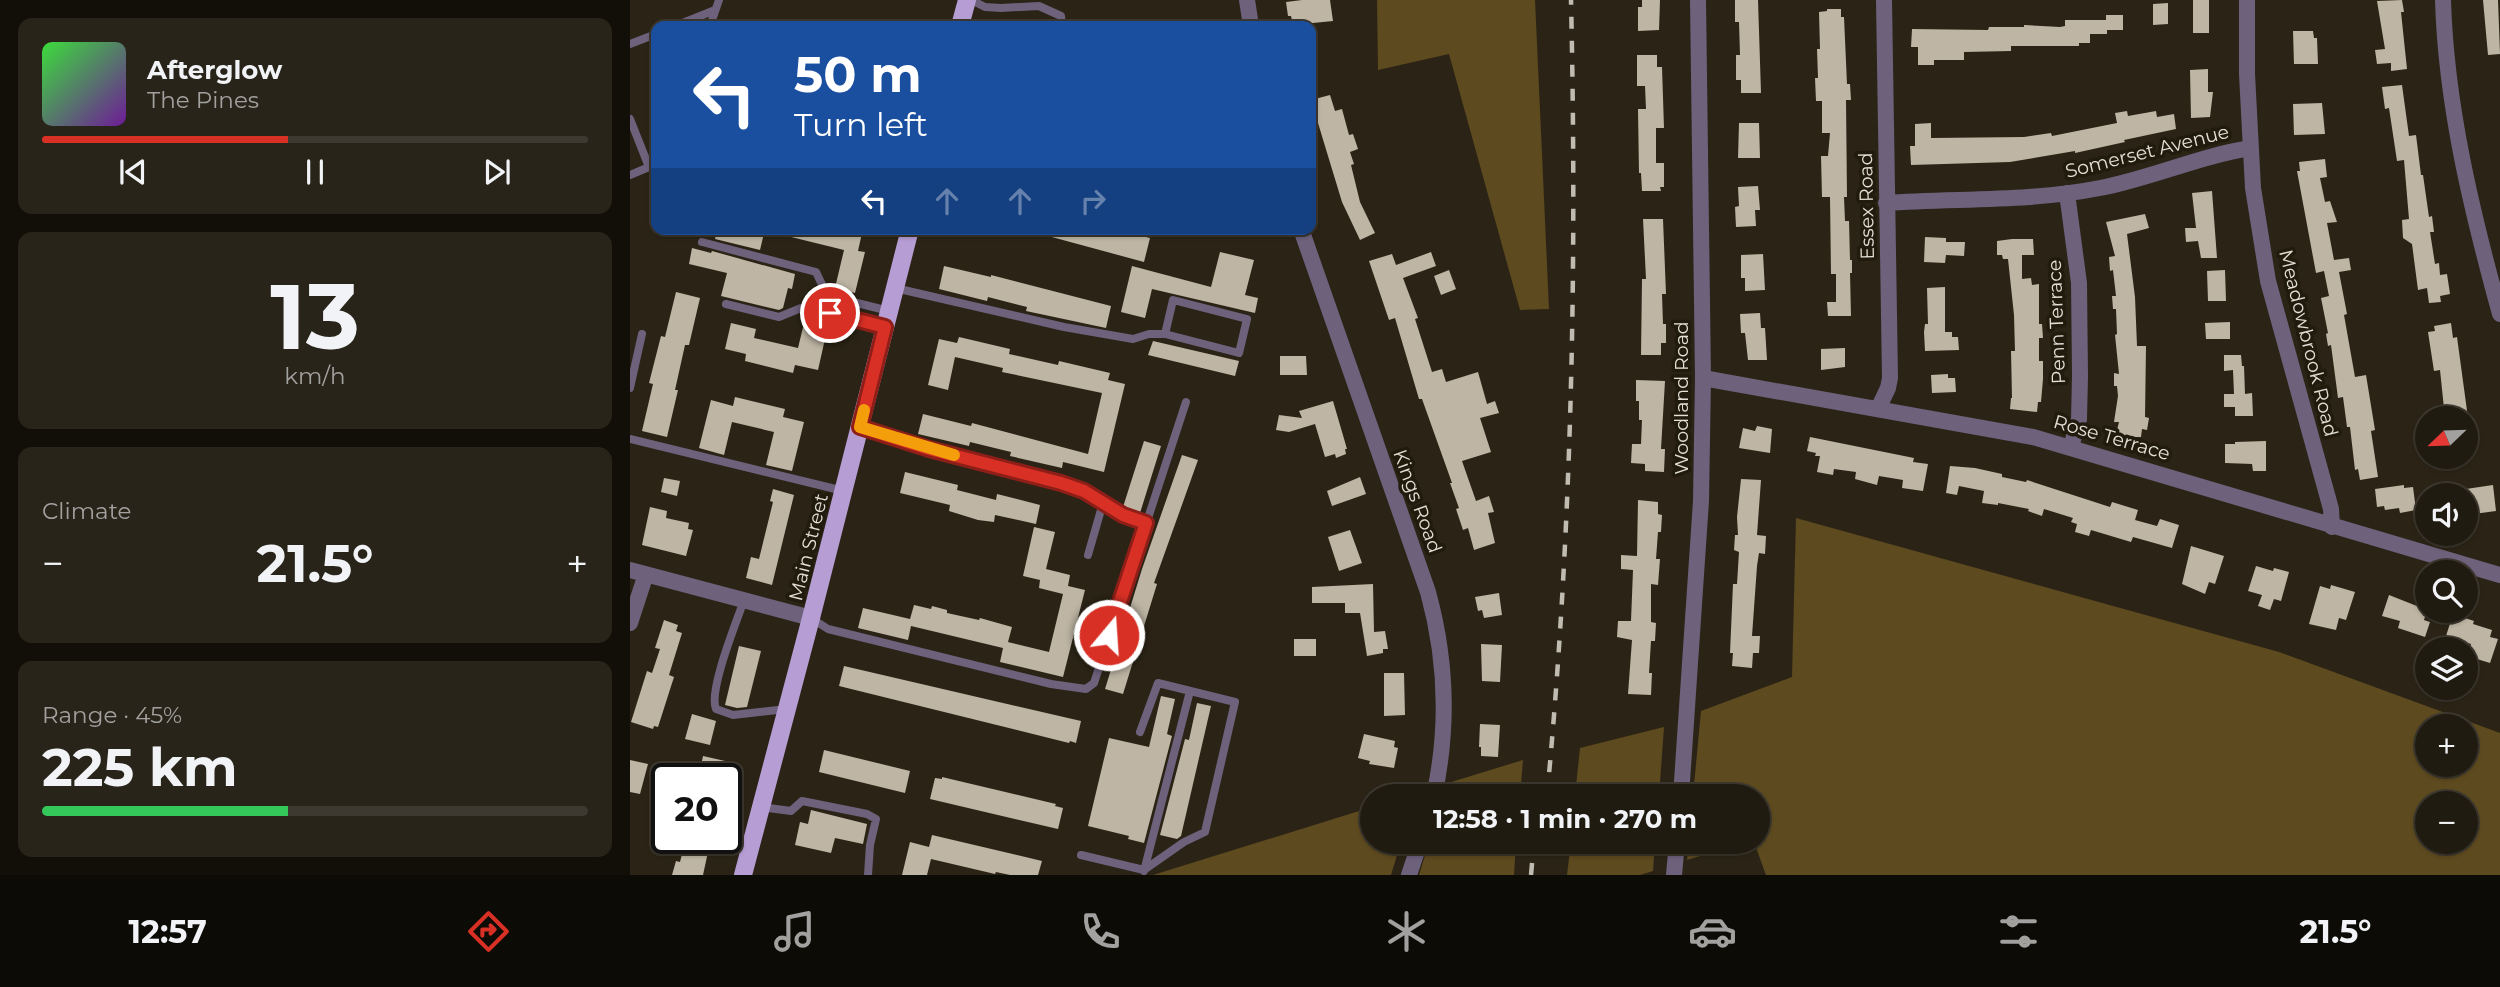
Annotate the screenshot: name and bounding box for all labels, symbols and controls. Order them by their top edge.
text: 50 m [794,45,922,104]
icon: left [679,49,770,140]
text: Afterglow [147,54,282,86]
text: The Pines [147,86,259,114]
text: Turn left [794,105,928,144]
street label: Somerset Avenue [2063,120,2231,183]
street label: Essex Road [1854,152,1879,260]
icon: previous [114,153,152,191]
icon: pause [296,153,334,191]
icon: next [478,153,516,191]
icon: left [855,182,893,220]
icon: ahead [928,182,966,220]
icon: ahead [1001,182,1039,220]
icon: right [1074,182,1112,220]
street label: Meadowbrook Road [2274,247,2343,439]
street label: Penn Terrace [2043,259,2070,385]
text: 13 [270,261,360,372]
pin [800,283,860,343]
icon: arrive [811,294,849,332]
street label: Woodland Road [1670,321,1693,475]
text: km/h [284,362,346,390]
north arrow [2415,406,2478,469]
map controls [2415,406,2478,854]
street label: Rose Terrace [2051,410,2173,465]
street label: Kings Road [1388,446,1447,556]
button: sound [2415,483,2478,546]
street label: Main Street [784,491,833,603]
text: Climate [42,497,131,525]
text: 21.5° [256,532,374,595]
text: − [42,540,64,587]
text: + [566,540,588,587]
button: search [2415,560,2478,623]
position arrow [1072,598,1146,672]
button: layers [2415,637,2478,700]
text: Range · 45% [42,701,182,729]
button: + [2415,714,2478,777]
text: 225 km [42,736,237,799]
speed limit sign: 20 [651,763,742,854]
button: − [2415,791,2478,854]
text: 12:58 · 1 min · 270 m [1433,803,1697,835]
icon: directions [464,907,513,956]
icon: music [770,907,819,956]
icon: phone [1076,907,1125,956]
icon: climate [1382,907,1431,956]
icon: car [1688,907,1737,956]
icon: filters [1994,907,2043,956]
text: 12:57 [128,912,207,951]
text: 21.5° [2299,912,2371,951]

